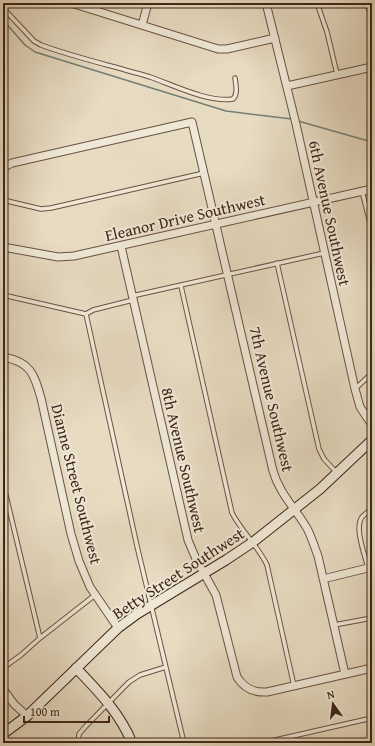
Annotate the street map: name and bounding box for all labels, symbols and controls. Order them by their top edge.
street label: 6th Avenue Southwest [303,138,357,288]
street label: Eleanor Drive Southwest [102,187,268,247]
street label: 7th Avenue Southwest [244,324,300,474]
street label: 8th Avenue Southwest [156,385,212,535]
street label: Dianne Street Southwest [45,401,109,567]
street label: Betty Street Southwest [107,521,249,625]
north arrow [313,684,353,724]
text: N [325,685,337,703]
scale bar [24,698,109,724]
text: 100 m [30,703,60,720]

